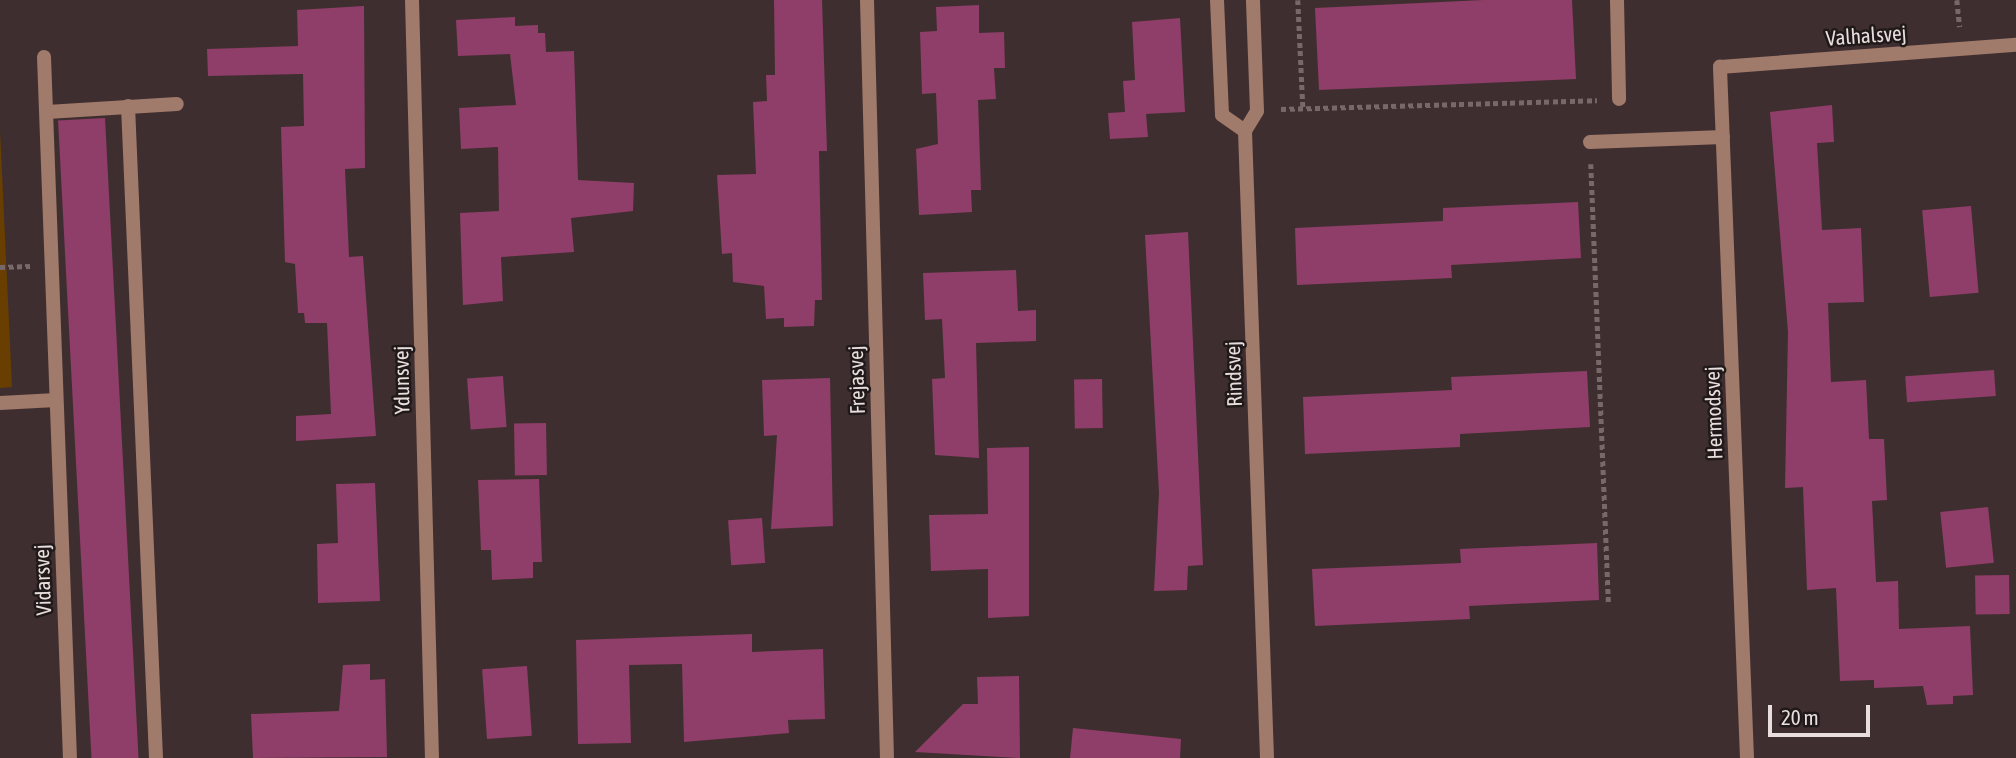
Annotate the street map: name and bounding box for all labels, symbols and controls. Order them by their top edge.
street label: Valhalsvej [1825,20,1907,50]
street label: Rindsvej [1219,341,1247,407]
street label: Ydunsvej [388,345,414,415]
street label: Frejasvej [842,345,870,415]
street label: Hermodsvej [1699,366,1727,460]
street label: Vidarsvej [28,544,56,616]
scale bar [1771,692,1872,736]
text: 20 m [1781,705,1819,729]

